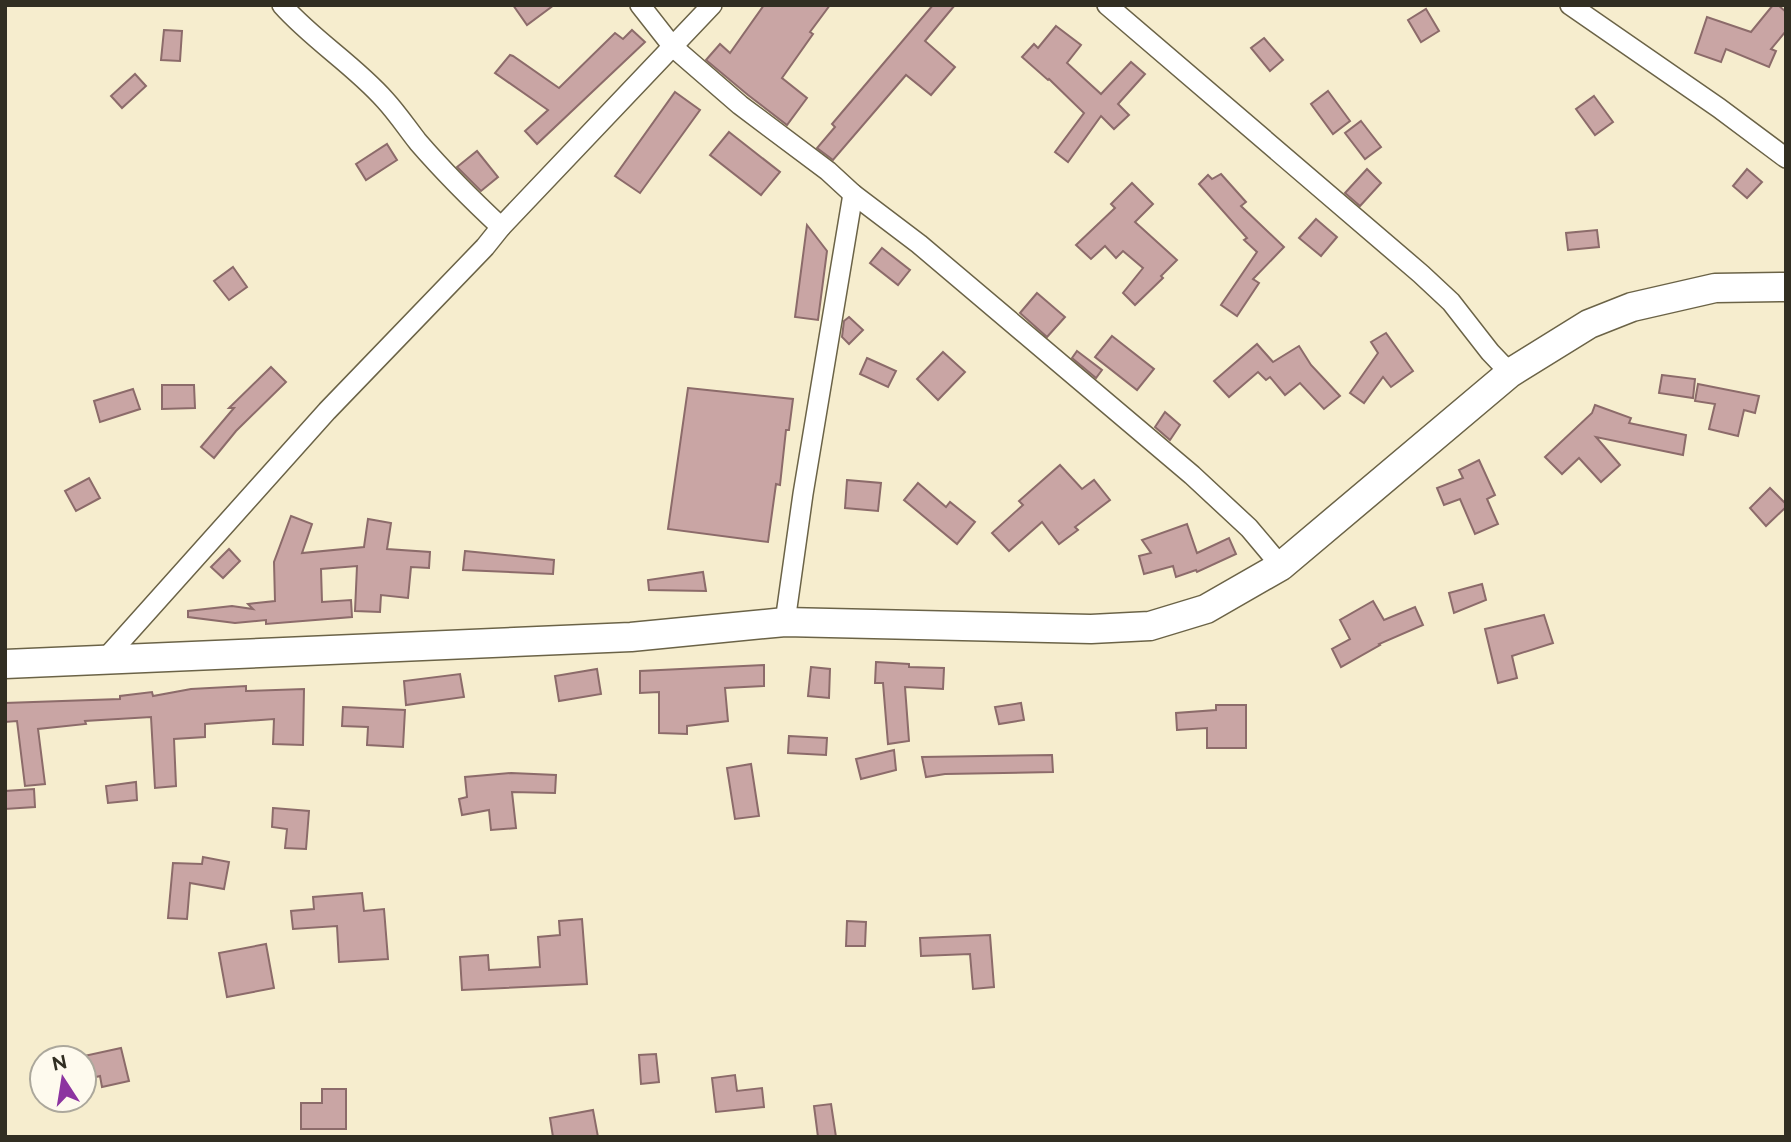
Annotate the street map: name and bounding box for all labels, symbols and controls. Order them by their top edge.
north arrow [28,1044,98,1114]
text: N [50,1050,69,1075]

